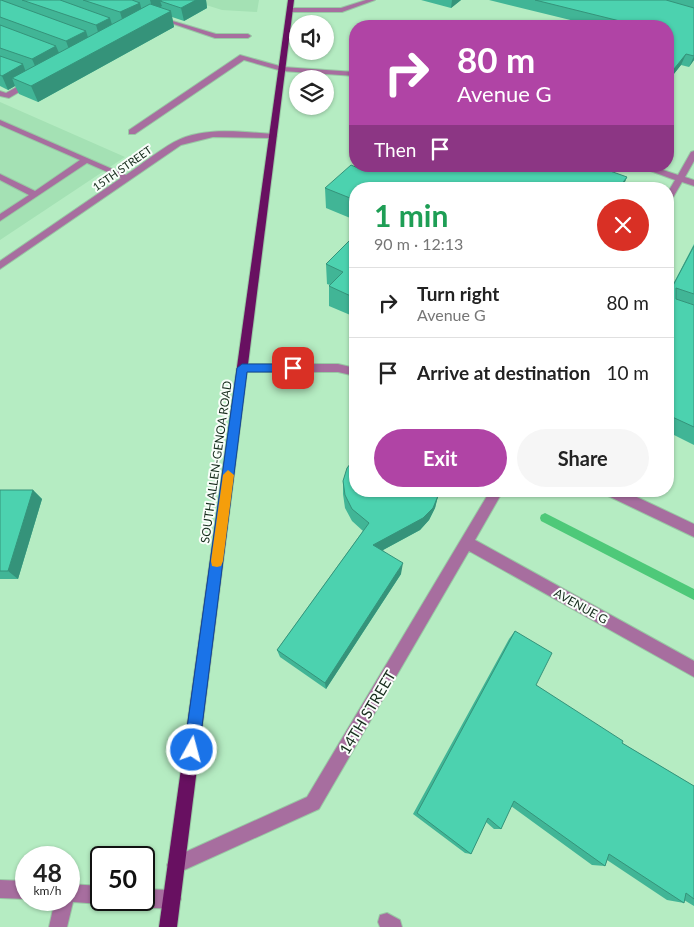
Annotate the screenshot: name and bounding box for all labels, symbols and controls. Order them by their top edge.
map controls [289,15,334,115]
button: sound [289,15,334,60]
text: 80 m [457,38,535,80]
icon: right [374,40,439,105]
button: layers [289,70,334,115]
text: Avenue G [457,80,552,107]
icon: arrive [426,135,454,163]
text: Then [374,138,416,161]
street label: 15TH STREET [90,143,154,193]
text: 1 min [374,197,448,233]
button: close [597,199,649,251]
text: 90 m · 12:13 [374,234,463,253]
text: Turn right [417,282,499,305]
icon: right [374,289,402,317]
text: 80 m [606,291,649,314]
text: Avenue G [417,305,486,324]
pin [272,347,314,389]
icon: arrive [279,354,307,382]
icon: arrive [374,359,402,387]
text: Arrive at destination [417,361,590,384]
text: 10 m [606,361,649,384]
street label: SOUTH ALLEN-GENOA ROAD [197,380,235,544]
button: Exit [374,429,507,487]
button: Share [517,429,649,487]
street label: AVENUE G [551,585,611,627]
street label: 14TH STREET [335,667,399,757]
position arrow [165,723,217,775]
speed limit sign: 50 [90,846,155,911]
text: 48 [33,857,62,887]
text: km/h [33,883,62,898]

